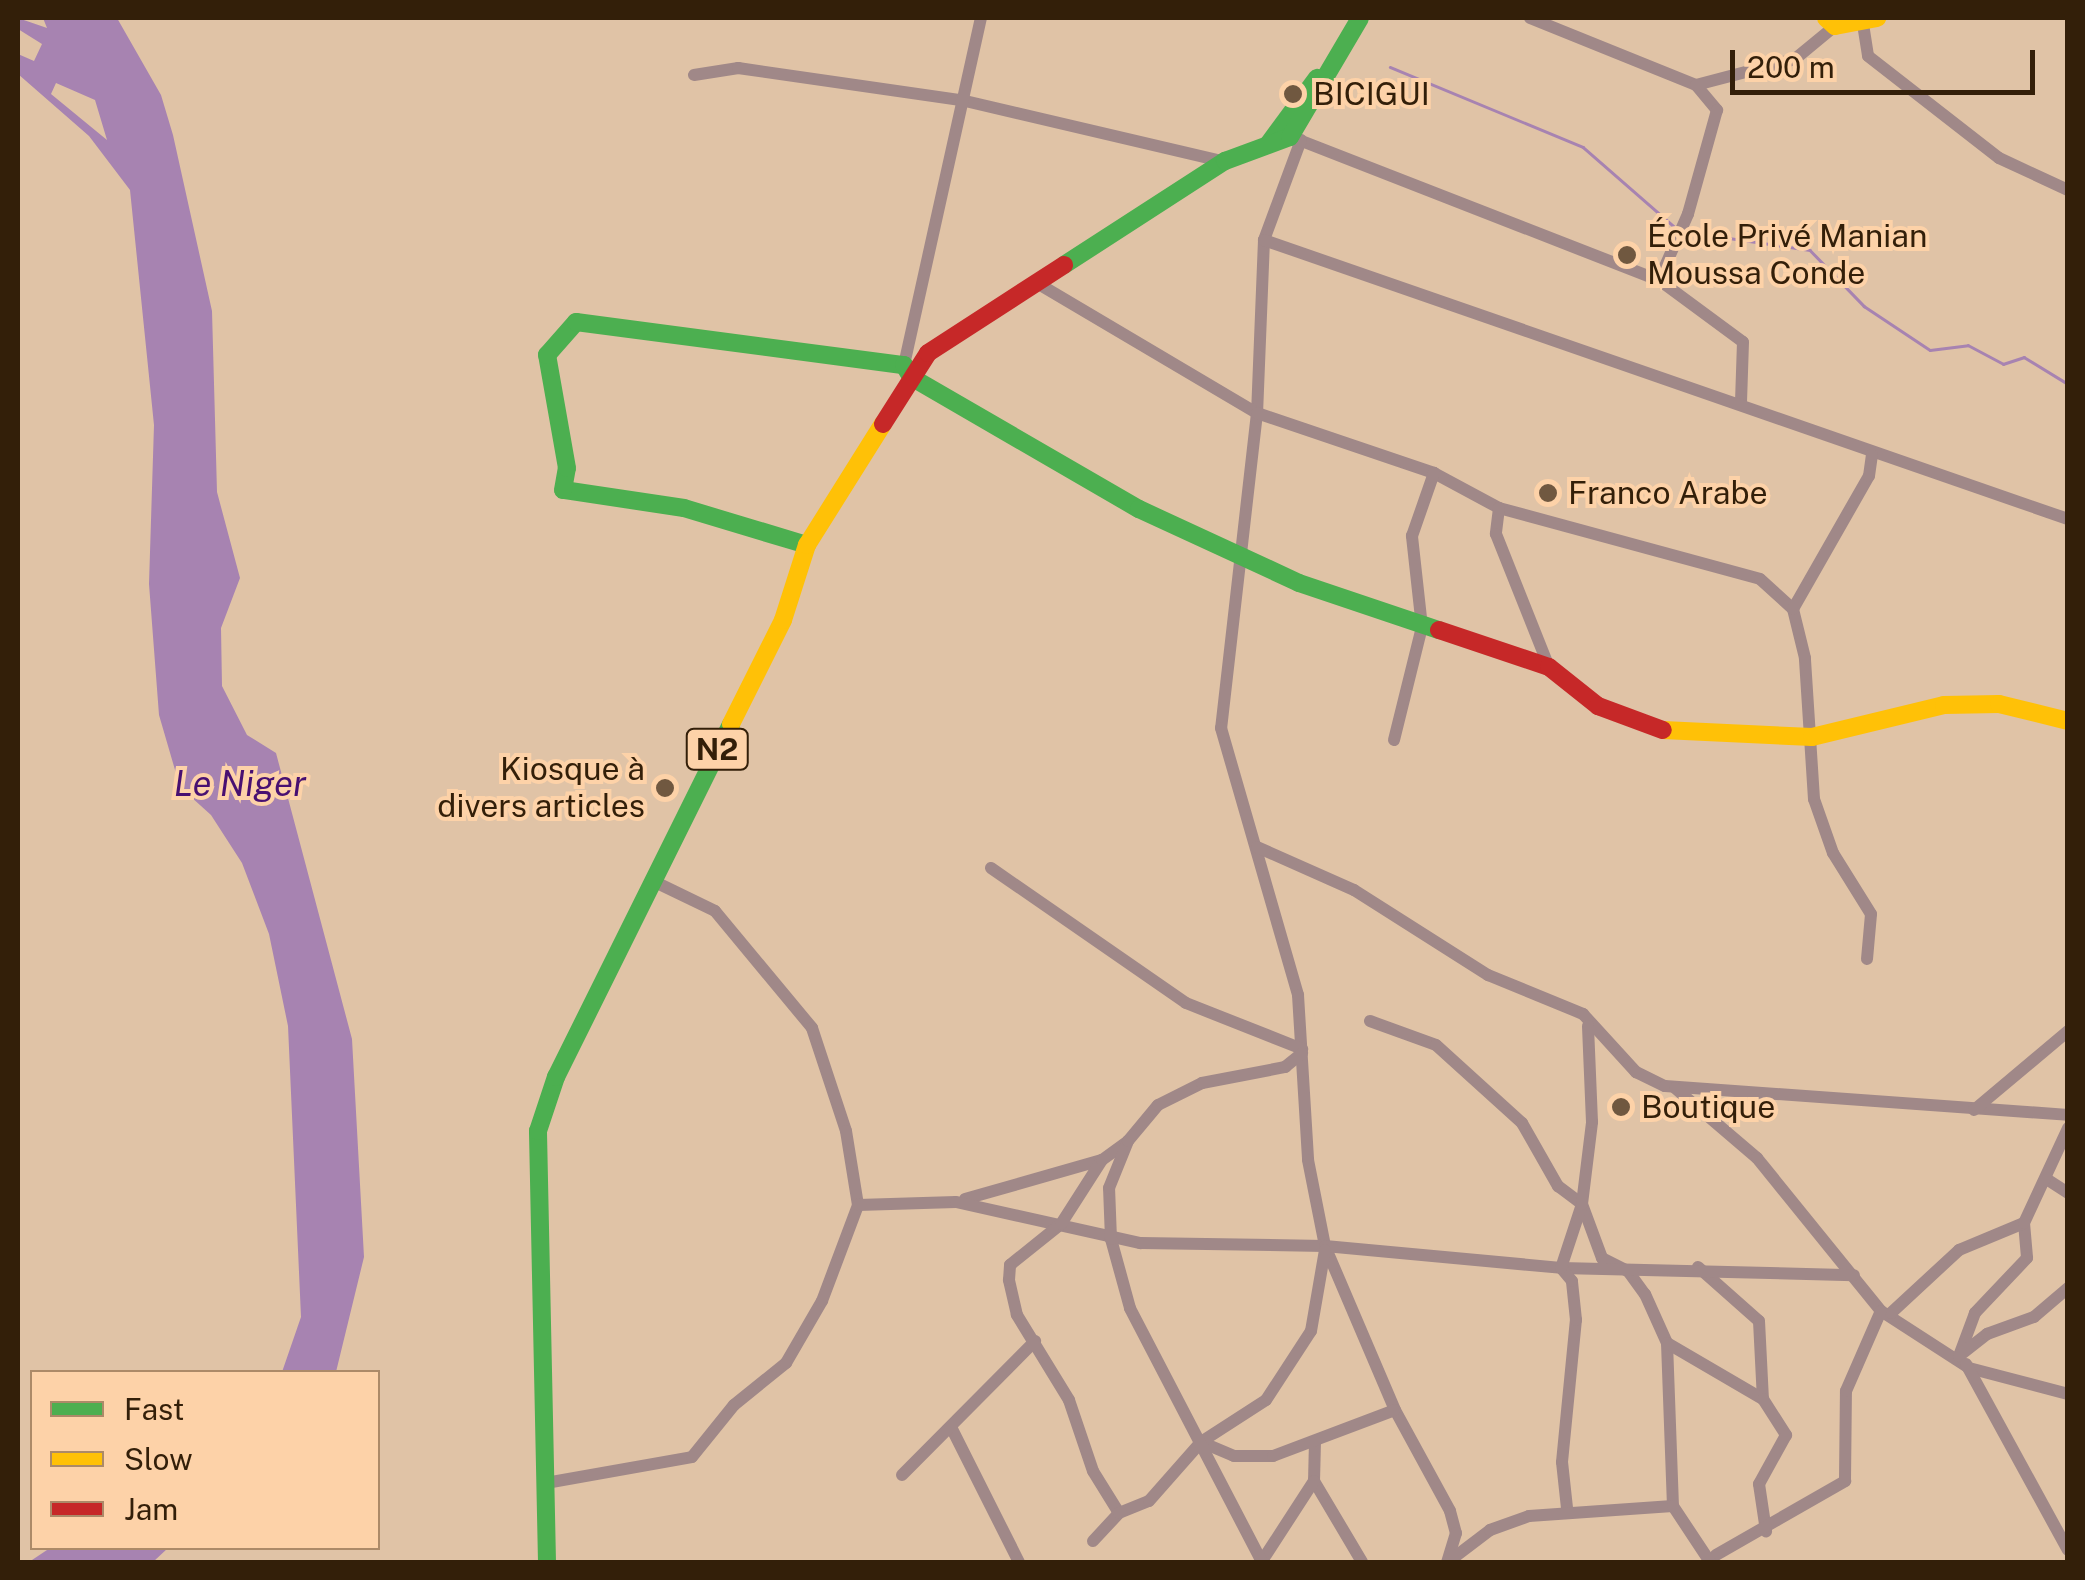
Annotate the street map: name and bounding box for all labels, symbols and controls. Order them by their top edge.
scale bar [1735,30,2040,92]
text: 200 m [1747,49,1835,85]
place label: BICIGUI [1313,75,1430,113]
marker: BICIGUI [1282,83,1304,105]
place label: École Privé Manian Moussa Conde [1647,218,1928,293]
marker: École Privé Manian Moussa Conde [1616,244,1638,266]
place label: Franco Arabe [1568,474,1768,512]
marker: Franco Arabe [1537,482,1559,504]
road number: N2 [684,724,750,774]
place label: Kiosque à divers articles [437,751,645,826]
water label: Le Niger [174,763,306,805]
marker: Kiosque à divers articles [654,777,676,799]
place label: Boutique [1641,1088,1775,1126]
marker: Boutique [1610,1096,1632,1118]
legend [30,1370,380,1550]
text: Fast [124,1391,184,1427]
text: Slow [124,1441,193,1477]
text: Jam [124,1491,178,1527]

